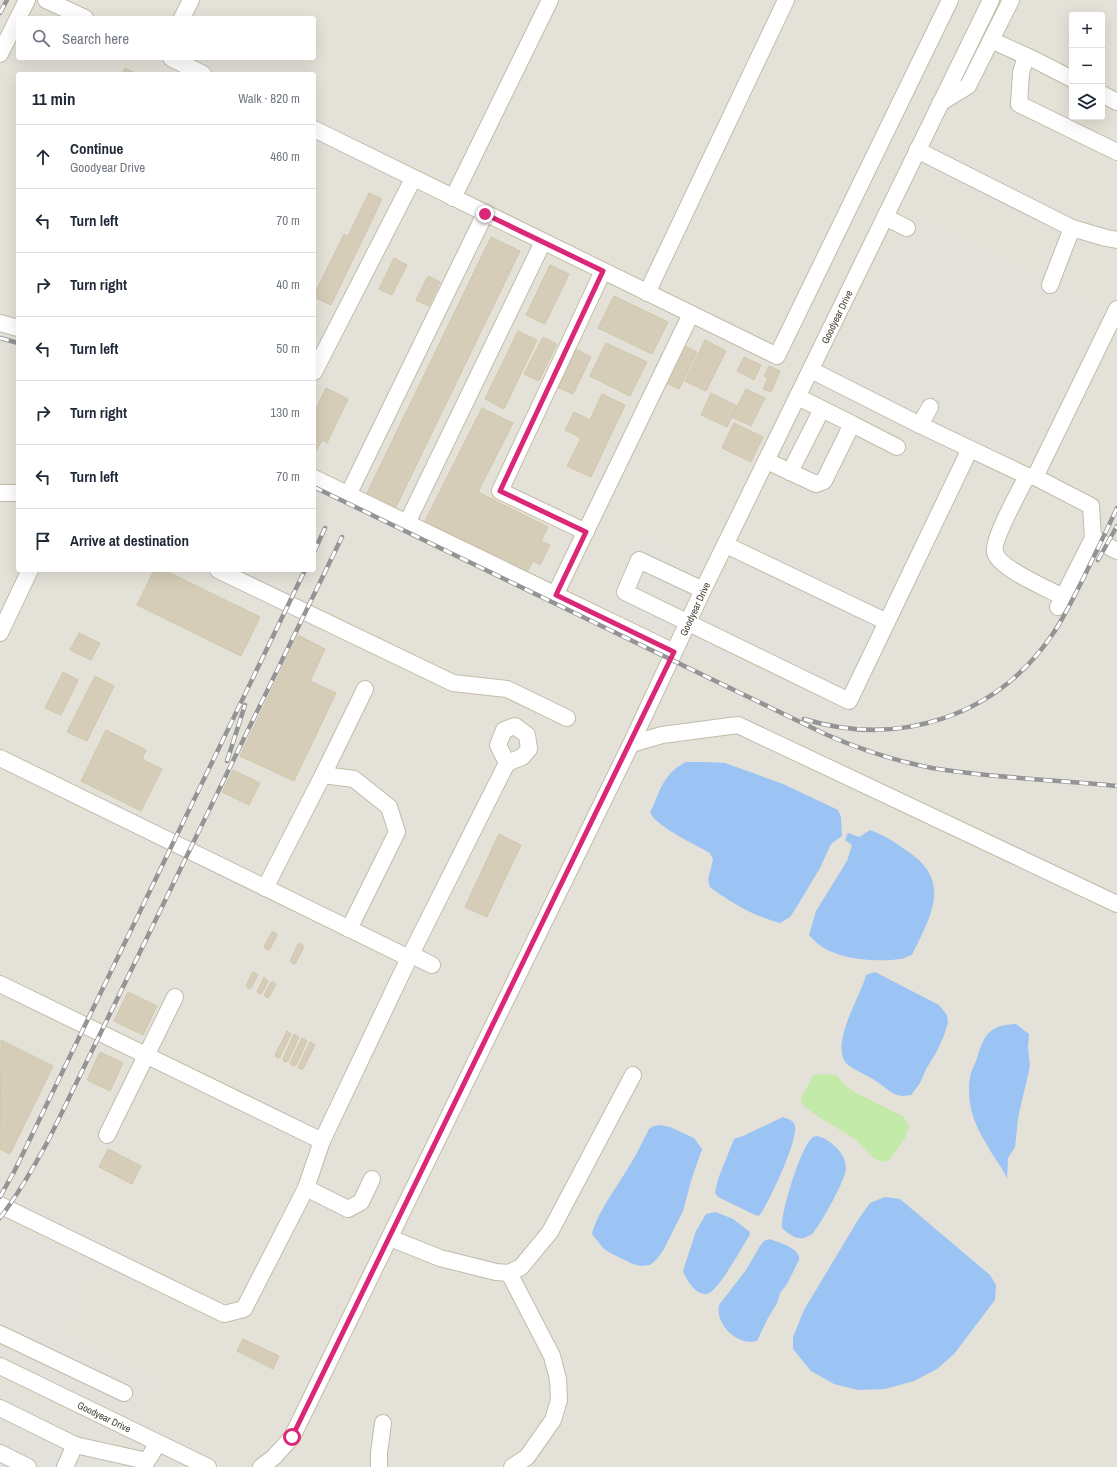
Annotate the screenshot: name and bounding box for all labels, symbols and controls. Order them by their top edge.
map controls [1069,12,1105,120]
button: + [1069,12,1105,48]
search box [16,16,316,60]
icon: search [30,27,52,49]
text: Search here [62,28,129,49]
button: − [1069,48,1105,84]
button: layers [1069,84,1105,120]
text: 11 min [32,87,75,110]
text: Walk · 820 m [238,90,300,107]
text: Continue [70,138,123,159]
icon: ahead [32,146,54,168]
text: 460 m [270,148,300,165]
text: Goodyear Drive [70,159,145,176]
route end [476,205,494,223]
icon: left [32,210,54,232]
text: Turn left [70,210,118,231]
text: 70 m [276,212,300,229]
icon: right [32,274,54,296]
text: Turn right [70,274,127,295]
text: 40 m [276,276,300,293]
street label: Goodyear Drive [818,288,856,346]
icon: left [32,338,54,360]
text: Turn left [70,338,118,359]
text: 50 m [276,340,300,357]
icon: right [32,402,54,424]
text: Turn right [70,402,127,423]
text: 130 m [270,404,300,421]
icon: left [32,466,54,488]
text: Turn left [70,466,118,487]
text: 70 m [276,468,300,485]
icon: arrive [32,530,54,552]
text: Arrive at destination [70,530,189,551]
street label: Goodyear Drive [677,580,713,638]
street label: Goodyear Drive [75,1398,133,1436]
route start [283,1428,301,1446]

